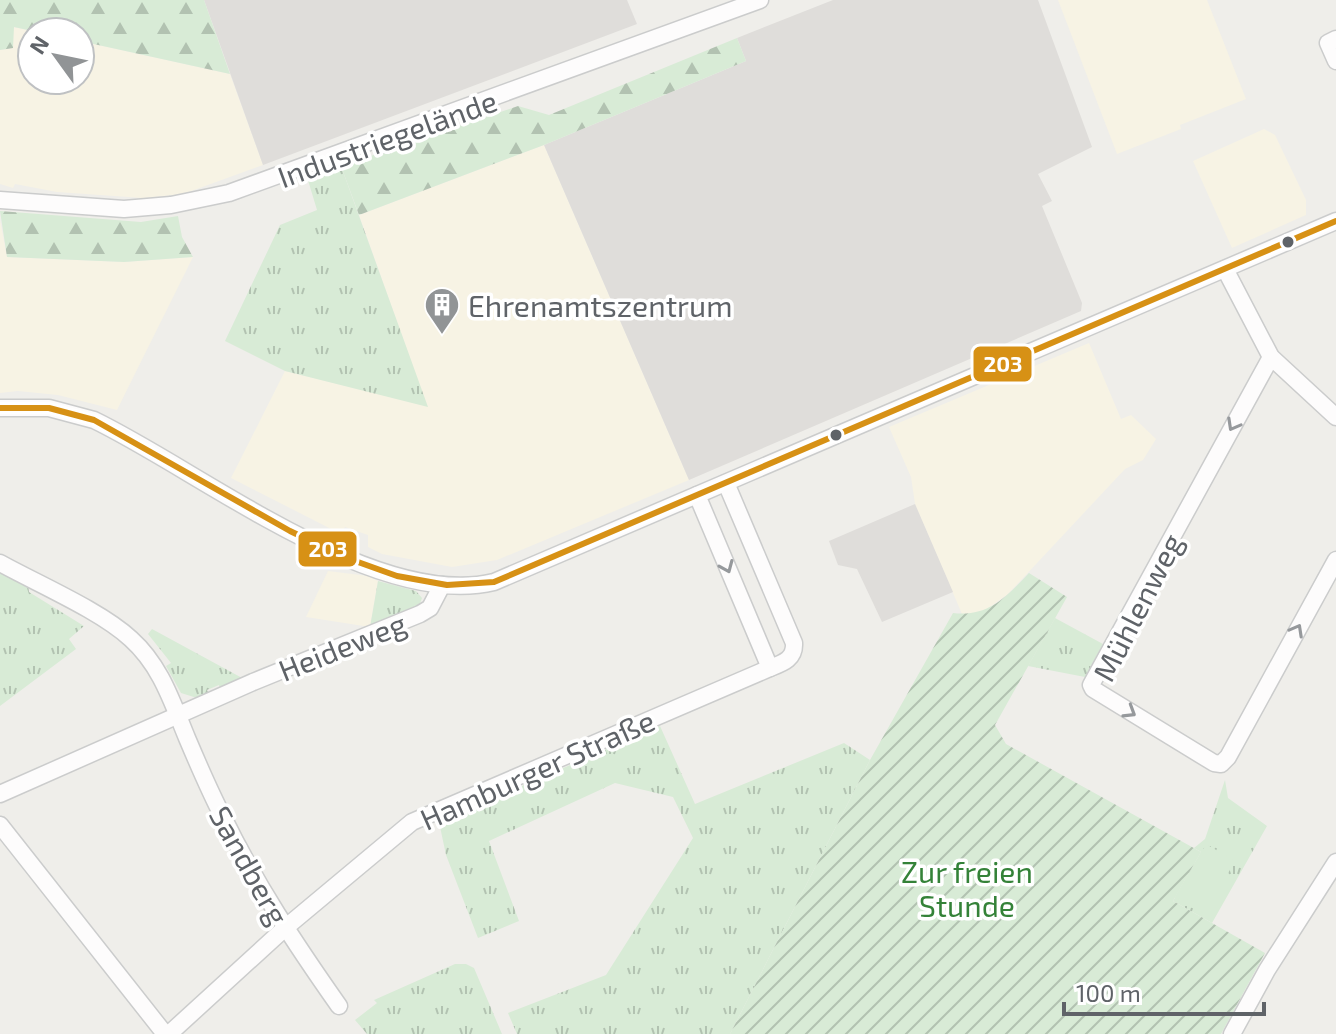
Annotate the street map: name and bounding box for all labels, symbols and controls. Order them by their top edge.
north arrow [16,16,96,96]
text: N [23,31,54,58]
street label: Industriegelände [272,82,502,194]
unlabelled marker [1280,234,1296,250]
building icon: Ehrenamtszentrum [423,286,461,336]
place label: Ehrenamtszentrum [468,287,732,323]
line badge: 203 [972,345,1033,383]
text: 203 [983,350,1023,376]
one-way arrow [1228,417,1243,431]
unlabelled marker [828,427,844,443]
street label: Mühlenweg [1084,527,1190,687]
line badge: 203 [297,530,358,568]
text: 203 [308,535,348,561]
one-way arrow [718,559,734,573]
street label: Heideweg [273,604,411,688]
one-way arrow [1288,624,1303,638]
street label: Hamburger Straße [414,701,660,837]
one-way arrow [1121,702,1136,718]
street label: Sandberg [203,800,297,931]
park label: Zur freien Stunde [901,853,1033,923]
scale bar [1064,966,1264,1016]
text: 100 m [1076,978,1141,1007]

